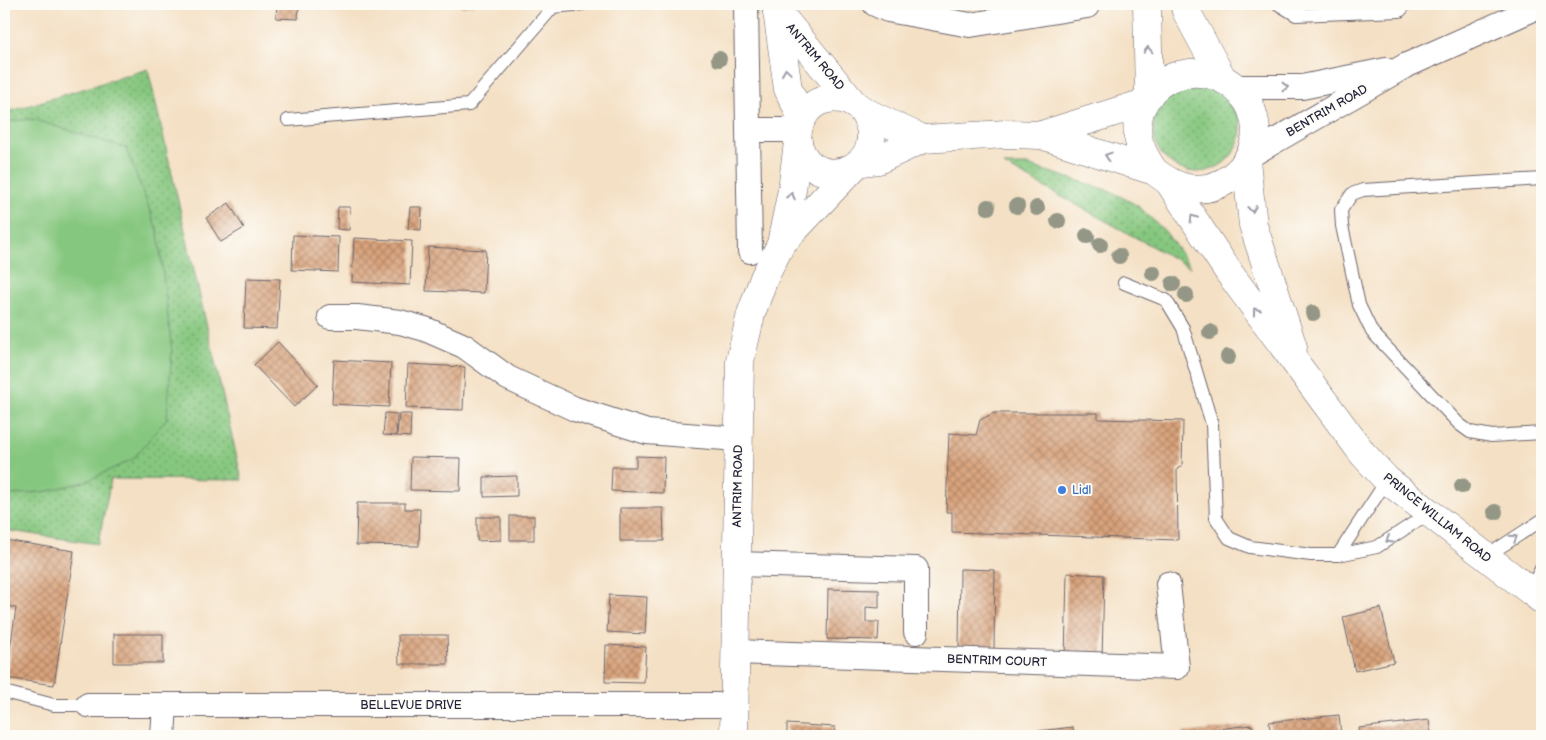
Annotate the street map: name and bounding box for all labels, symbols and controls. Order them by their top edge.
street label: ANTRIM ROAD [783,20,848,94]
one-way arrow [1142,45,1153,53]
one-way arrow [781,68,791,77]
street label: BENTRIM ROAD [1284,81,1371,140]
one-way arrow [1282,82,1290,92]
one-way arrow [1104,152,1112,162]
one-way arrow [785,192,796,201]
one-way arrow [1246,205,1257,213]
one-way arrow [1190,215,1199,224]
one-way arrow [1253,307,1262,317]
street label: ANTRIM ROAD [730,444,746,528]
street label: PRINCE WILLIAM ROAD [1380,470,1494,566]
place label: Lidl [1072,483,1091,498]
marker: Lidl [1056,484,1068,496]
one-way arrow [1385,534,1394,544]
one-way arrow [1508,535,1517,545]
street label: BENTRIM COURT [947,652,1048,670]
street label: BELLEVUE DRIVE [360,698,462,713]

